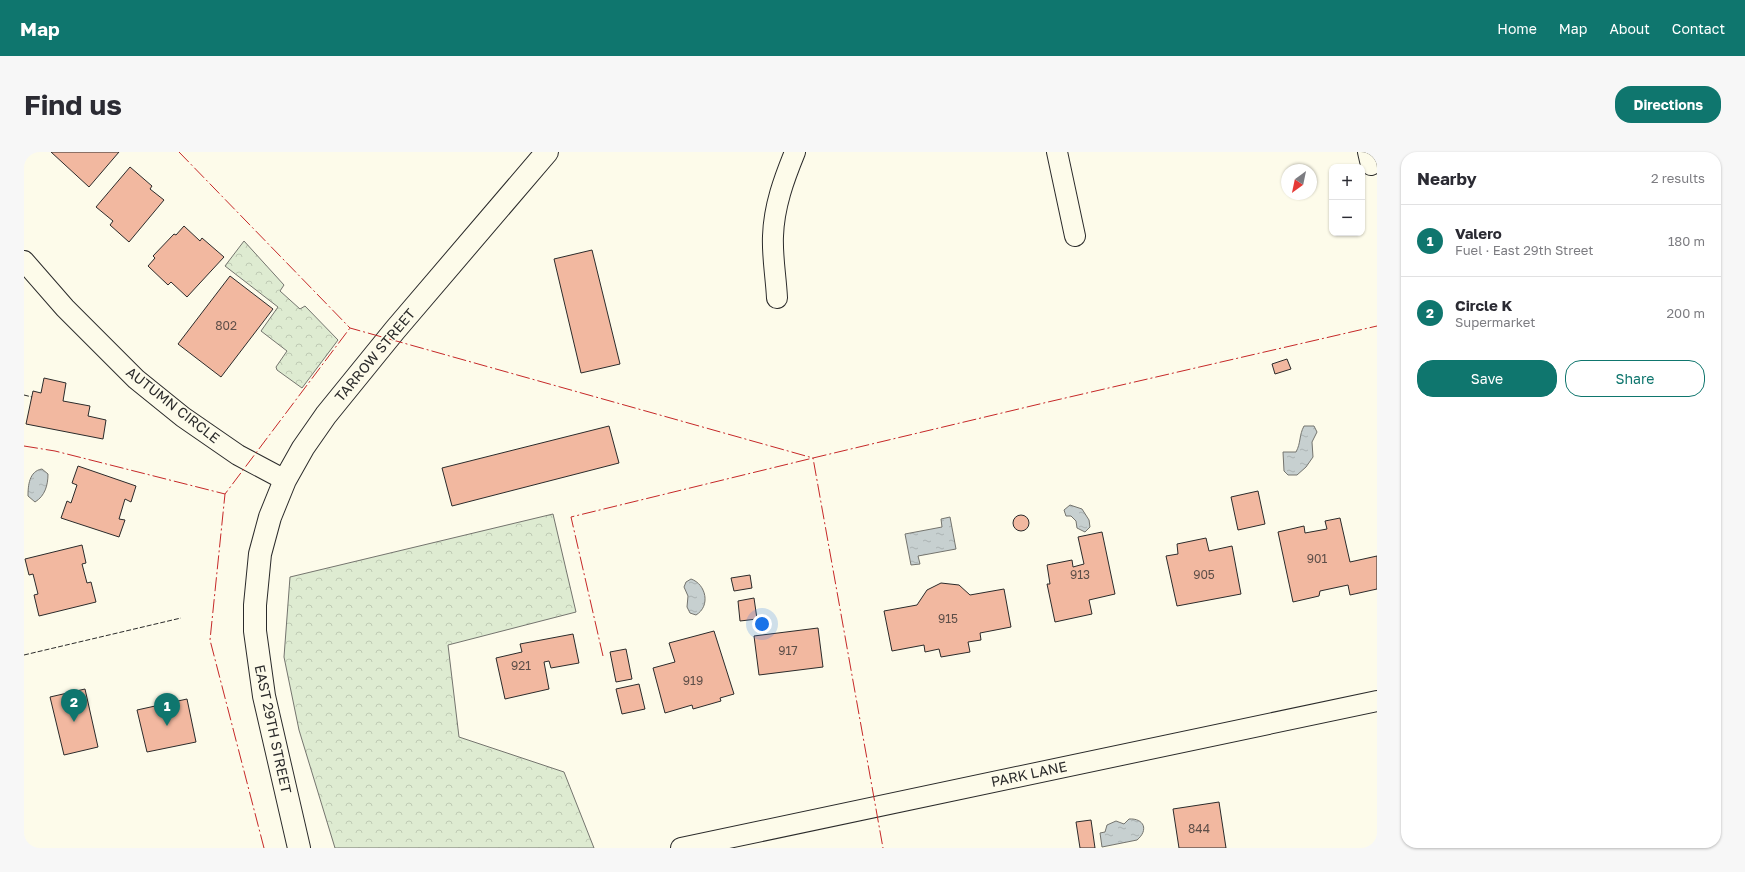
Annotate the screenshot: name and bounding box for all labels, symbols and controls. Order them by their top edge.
text: Map [20,17,60,40]
text: Home [1497,20,1537,37]
text: Map [1559,20,1587,37]
text: About [1609,20,1650,37]
text: Contact [1672,20,1725,37]
button: Directions [1615,86,1721,123]
text: Find us [24,88,122,121]
north arrow [1281,164,1317,200]
map controls [1329,164,1365,236]
button: + [1329,164,1365,200]
text: Nearby [1417,168,1477,189]
text: 2 results [1651,170,1705,186]
button: − [1329,200,1365,236]
text: Valero [1455,224,1502,242]
text: 1 [1427,233,1433,249]
text: 180 m [1668,233,1705,249]
text: Fuel · East 29th Street [1455,242,1594,258]
text: Circle K [1455,296,1512,314]
street label: TARROW STREET [331,305,419,405]
text: 2 [1426,305,1434,321]
text: 200 m [1667,305,1705,321]
text: Supermarket [1455,314,1536,330]
house number: 802 [215,318,237,333]
button: Save [1417,360,1557,397]
button: Share [1565,360,1705,397]
street label: AUTUMN CIRCLE [123,363,223,446]
house number: 901 [1307,551,1327,566]
house number: 913 [1070,567,1090,582]
house number: 905 [1193,567,1215,582]
house number: 915 [938,611,958,626]
your location [752,614,772,634]
house number: 917 [778,643,798,658]
house number: 921 [511,658,531,673]
street label: EAST 29TH STREET [252,663,295,795]
house number: 919 [683,673,703,688]
pin: 2 [61,689,87,722]
pin: 1 [154,693,180,726]
street label: PARK LANE [989,757,1068,790]
house number: 844 [1188,821,1210,836]

